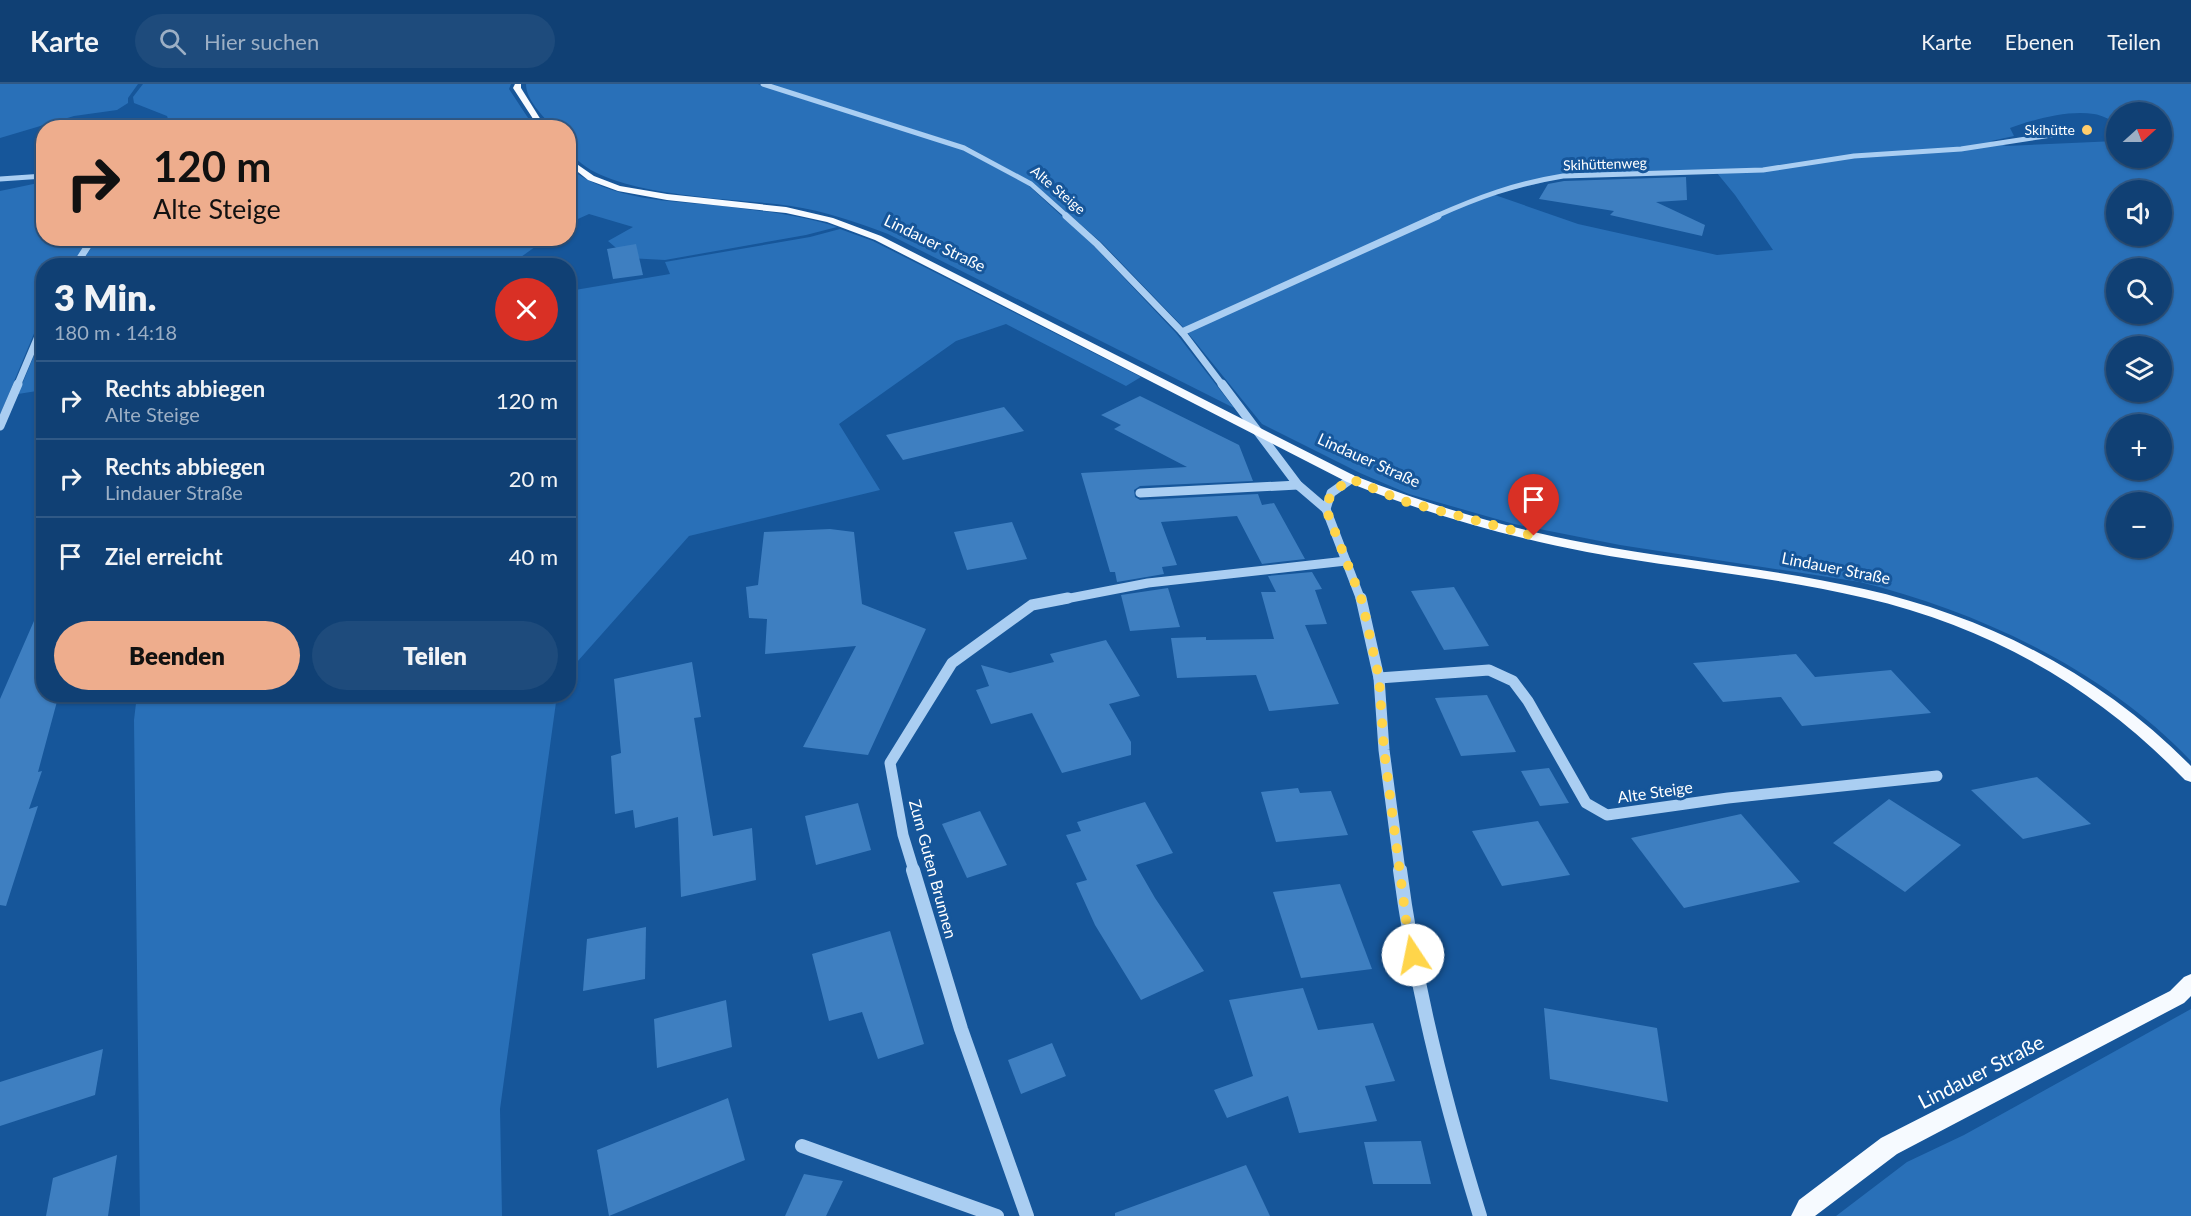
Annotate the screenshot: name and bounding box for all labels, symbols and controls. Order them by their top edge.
search box [135,14,555,68]
text: Karte [30,24,99,58]
icon: search [156,25,189,58]
text: Hier suchen [204,28,319,55]
text: Karte [1921,29,1972,54]
text: Ebenen [2005,29,2074,54]
text: Teilen [2107,29,2161,54]
north arrow [2106,102,2172,168]
map controls [2106,102,2172,558]
place label: Skihütte [2025,121,2075,138]
marker: Skihütte [2080,123,2094,137]
text: 120 m [153,141,271,191]
icon: right [54,144,132,222]
street label: Skihüttenweg [1563,154,1647,173]
street label: Alte Steige [1027,162,1089,217]
button: sound [2106,180,2172,246]
text: Alte Steige [153,192,281,225]
street label: Lindauer Straße [881,210,989,275]
button: search [2106,258,2172,324]
text: 3 Min. [54,275,156,319]
button: close [495,278,558,341]
text: 180 m · 14:18 [54,320,177,344]
button: layers [2106,336,2172,402]
text: Rechts abbiegen [105,375,265,402]
icon: right [54,384,87,417]
text: 120 m [496,387,558,414]
text: Alte Steige [105,402,200,426]
button: + [2106,414,2172,480]
street label: Lindauer Straße [1315,428,1423,491]
text: Rechts abbiegen [105,453,265,480]
icon: right [54,462,87,495]
text: 20 m [509,465,558,492]
pin [1508,474,1559,536]
text: Lindauer Straße [105,480,243,504]
icon: arrive [1517,483,1550,516]
button: − [2106,492,2172,558]
icon: arrive [54,540,87,573]
text: Ziel erreicht [105,543,223,570]
text: 40 m [509,543,558,570]
street label: Lindauer Straße [1780,548,1892,587]
button: Beenden [54,621,300,690]
button: Teilen [312,621,558,690]
street label: Alte Steige [1616,777,1694,806]
street label: Zum Guten Brunnen [906,797,961,941]
position arrow [1381,923,1445,987]
street label: Lindauer Straße [1914,1029,2047,1113]

